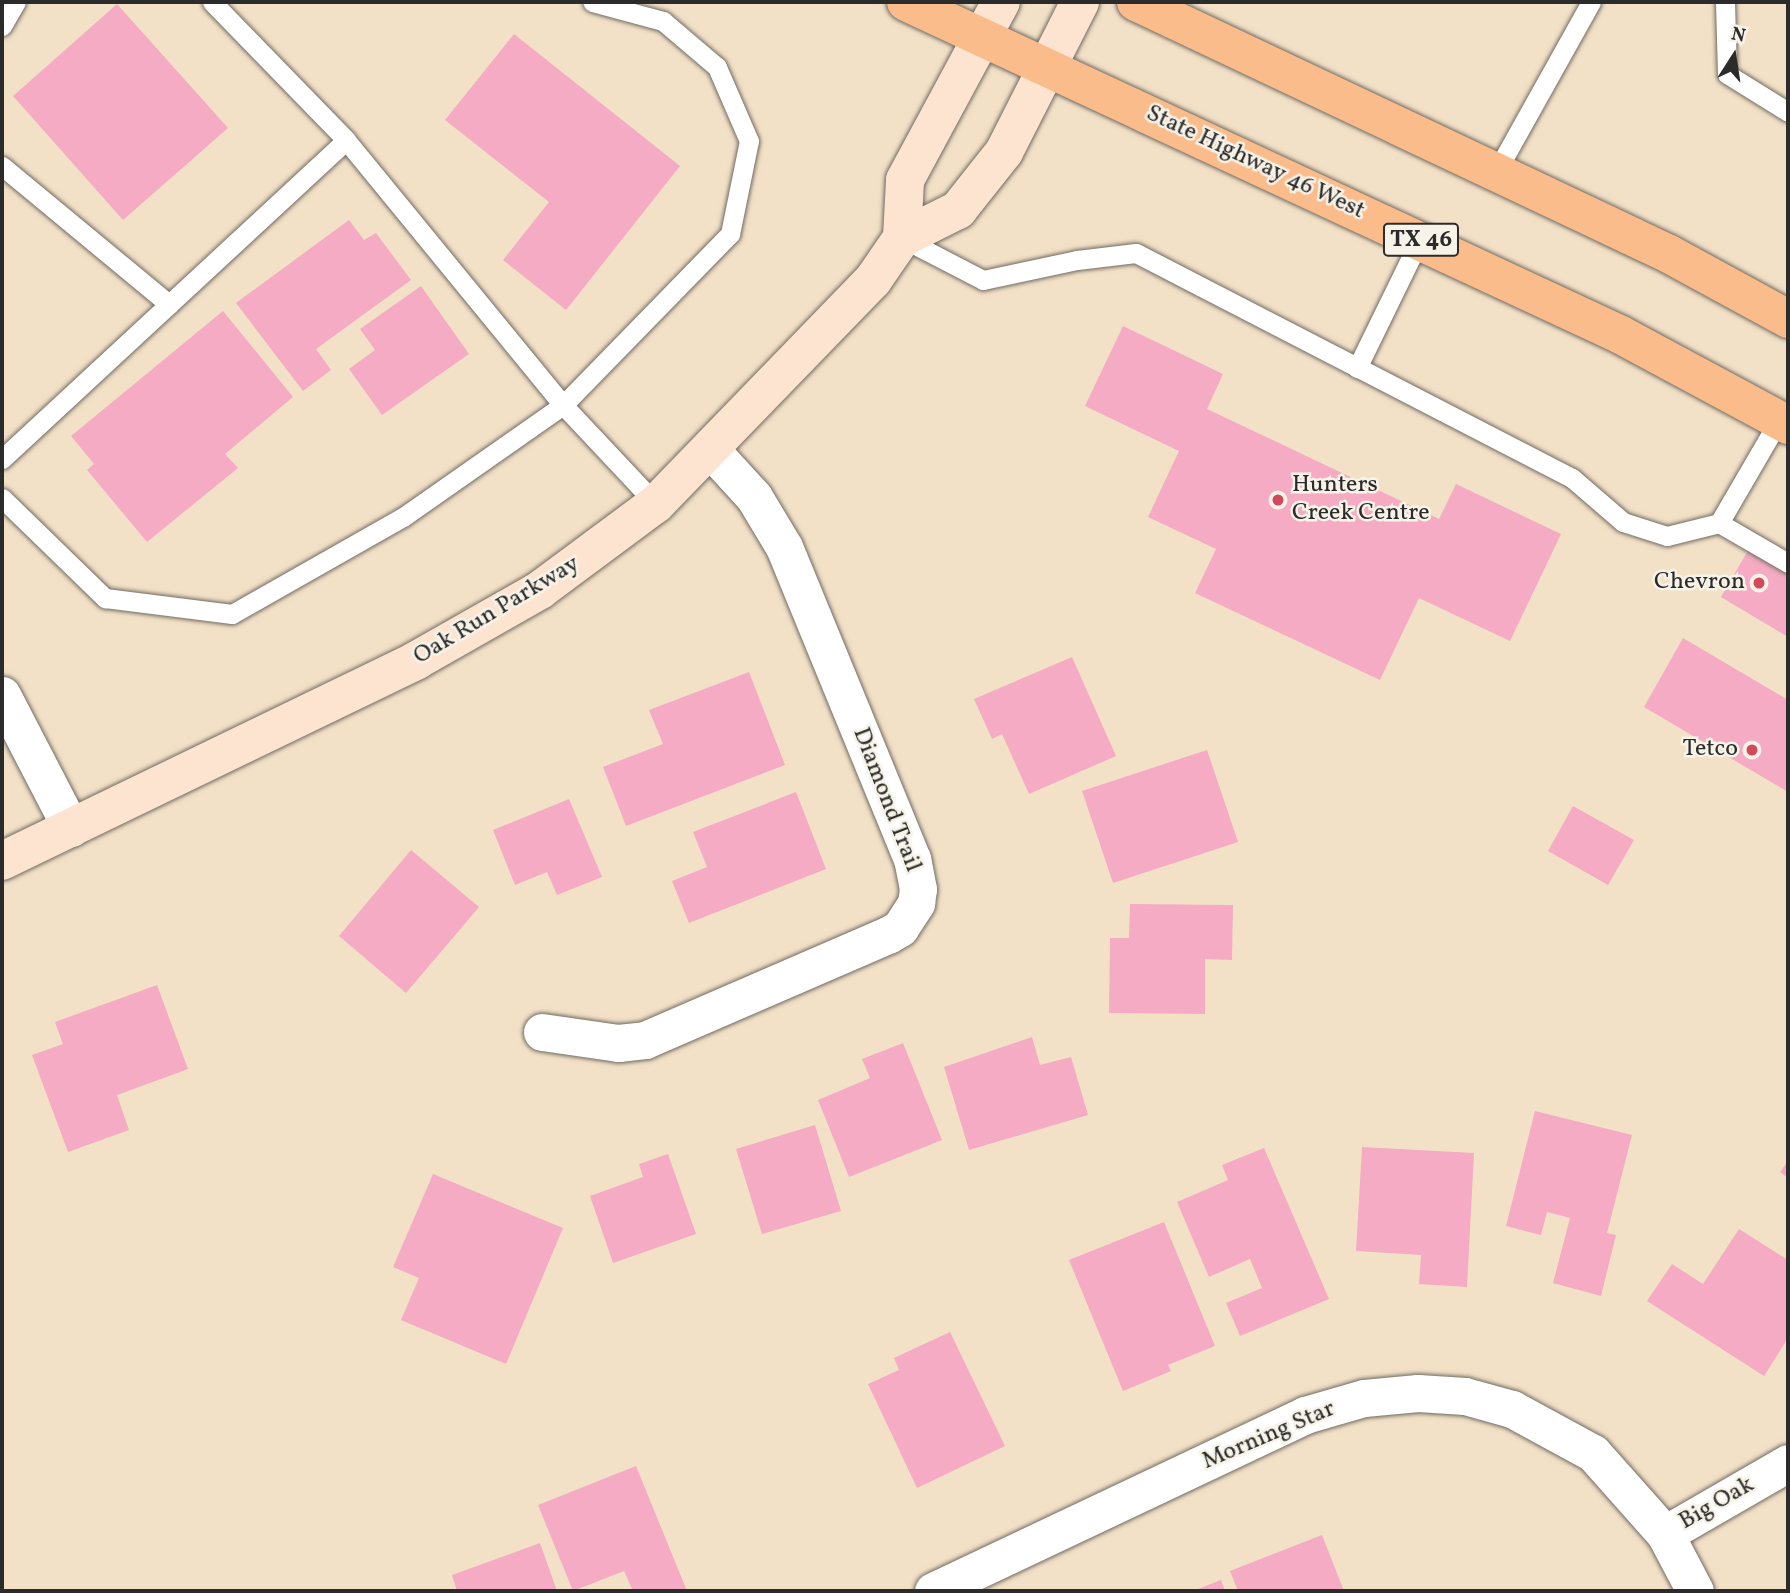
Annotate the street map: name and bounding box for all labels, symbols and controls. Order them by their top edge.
north arrow [1699,21,1769,91]
text: N [1729,21,1748,50]
street label: State Highway 46 West [1140,99,1370,227]
road number: TX 46 [1382,220,1460,260]
place label: Hunters Creek Centre [1292,472,1430,528]
marker: Hunters Creek Centre [1270,492,1286,508]
street label: Oak Run Parkway [409,550,585,672]
place label: Chevron [1654,569,1745,597]
marker: Chevron [1751,575,1767,591]
street label: Diamond Trail [845,723,927,877]
place label: Tetco [1683,736,1738,764]
marker: Tetco [1744,742,1760,758]
street label: Morning Star [1198,1395,1340,1477]
street label: Big Oak [1674,1471,1760,1537]

